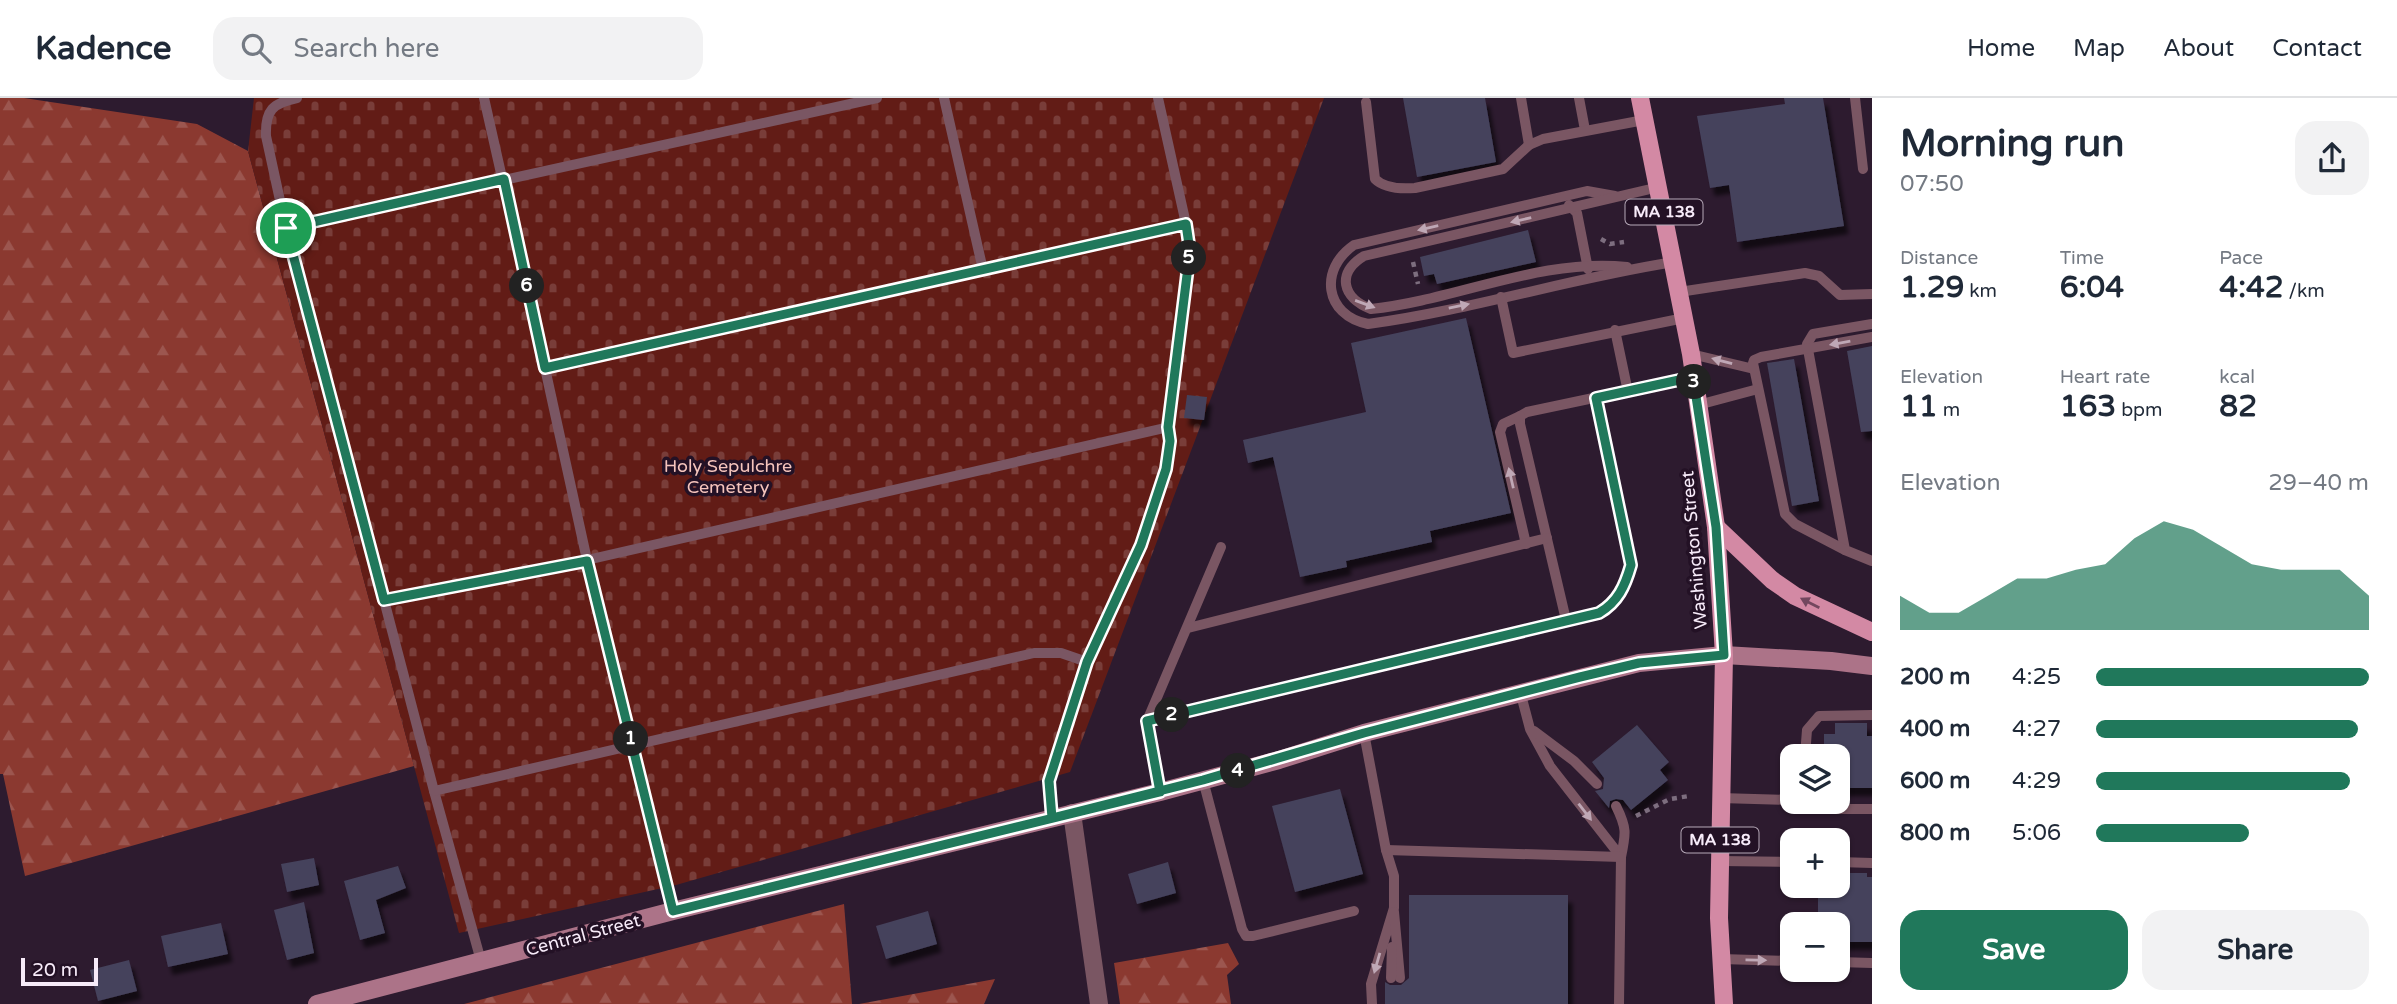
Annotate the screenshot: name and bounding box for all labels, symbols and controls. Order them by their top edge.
search box [213,17,703,80]
text: Kadence [35,29,171,68]
icon: search [237,29,275,67]
text: Search here [293,33,440,64]
text: Home [1967,34,2035,63]
text: Map [2073,34,2125,63]
text: About [2163,34,2234,63]
text: Contact [2272,34,2362,63]
text: Morning run [1900,121,2124,167]
button: share [2295,121,2369,195]
text: 07:50 [1900,170,1964,198]
pin [256,198,316,258]
road number: MA 138 [1626,200,1702,224]
icon: arrive [267,209,305,247]
one-way arrow [1510,215,1532,226]
one-way arrow [1417,223,1439,234]
pin: 5 [1172,240,1206,276]
text: 5 [1183,246,1194,268]
text: Distance [1900,247,1978,269]
text: Time [2060,247,2104,269]
text: Pace [2219,247,2263,269]
pin: 6 [510,268,544,304]
text: 1.29 [1900,269,1964,306]
text: 6:04 [2060,269,2124,306]
text: 4:42 [2219,269,2284,306]
text: 6 [521,274,532,296]
text: km [1964,280,1997,302]
text: /km [2284,280,2325,302]
one-way arrow [1355,299,1376,310]
one-way arrow [1448,301,1470,312]
one-way arrow [1829,338,1851,349]
one-way arrow [1711,355,1733,366]
pin: 3 [1676,364,1712,400]
text: Elevation [1900,366,1983,388]
text: Heart rate [2060,366,2150,388]
text: kcal [2219,366,2255,388]
text: 3 [1688,370,1699,392]
text: 11 [1900,388,1938,425]
text: 163 [2060,388,2116,425]
text: 82 [2219,388,2257,425]
text: m [1938,399,1960,421]
text: bpm [2116,399,2163,421]
park label: Holy Sepulchre Cemetery [664,455,792,498]
one-way arrow [1505,467,1516,489]
text: Elevation [1900,469,2001,497]
text: 29–40 m [2268,469,2369,497]
street label: Washington Street [1676,470,1712,630]
one-way arrow [1800,598,1820,609]
text: 200 m [1900,663,1970,691]
text: 4:25 [2012,663,2061,691]
pin: 2 [1154,698,1190,732]
text: 2 [1166,703,1177,725]
text: 400 m [1900,715,1970,743]
text: 4:27 [2012,715,2061,743]
pin: 1 [614,722,648,756]
text: 1 [625,727,636,749]
map controls [1780,744,1850,982]
button: layers [1780,744,1850,814]
pin: 4 [1220,754,1256,788]
text: 4 [1232,759,1243,781]
text: 600 m [1900,767,1970,795]
text: 4:29 [2012,767,2061,795]
one-way arrow [1578,802,1593,820]
text: 800 m [1900,819,1970,847]
text: 5:06 [2012,819,2061,847]
road number: MA 138 [1682,828,1758,852]
button: + [1780,828,1850,898]
street label: Central Street [523,909,643,961]
button: Save [1900,910,2128,990]
button: Share [2142,910,2369,990]
button: − [1780,912,1850,982]
one-way arrow [1371,953,1381,974]
one-way arrow [1746,954,1768,966]
scale bar [21,955,98,987]
text: 20 m [32,959,78,981]

